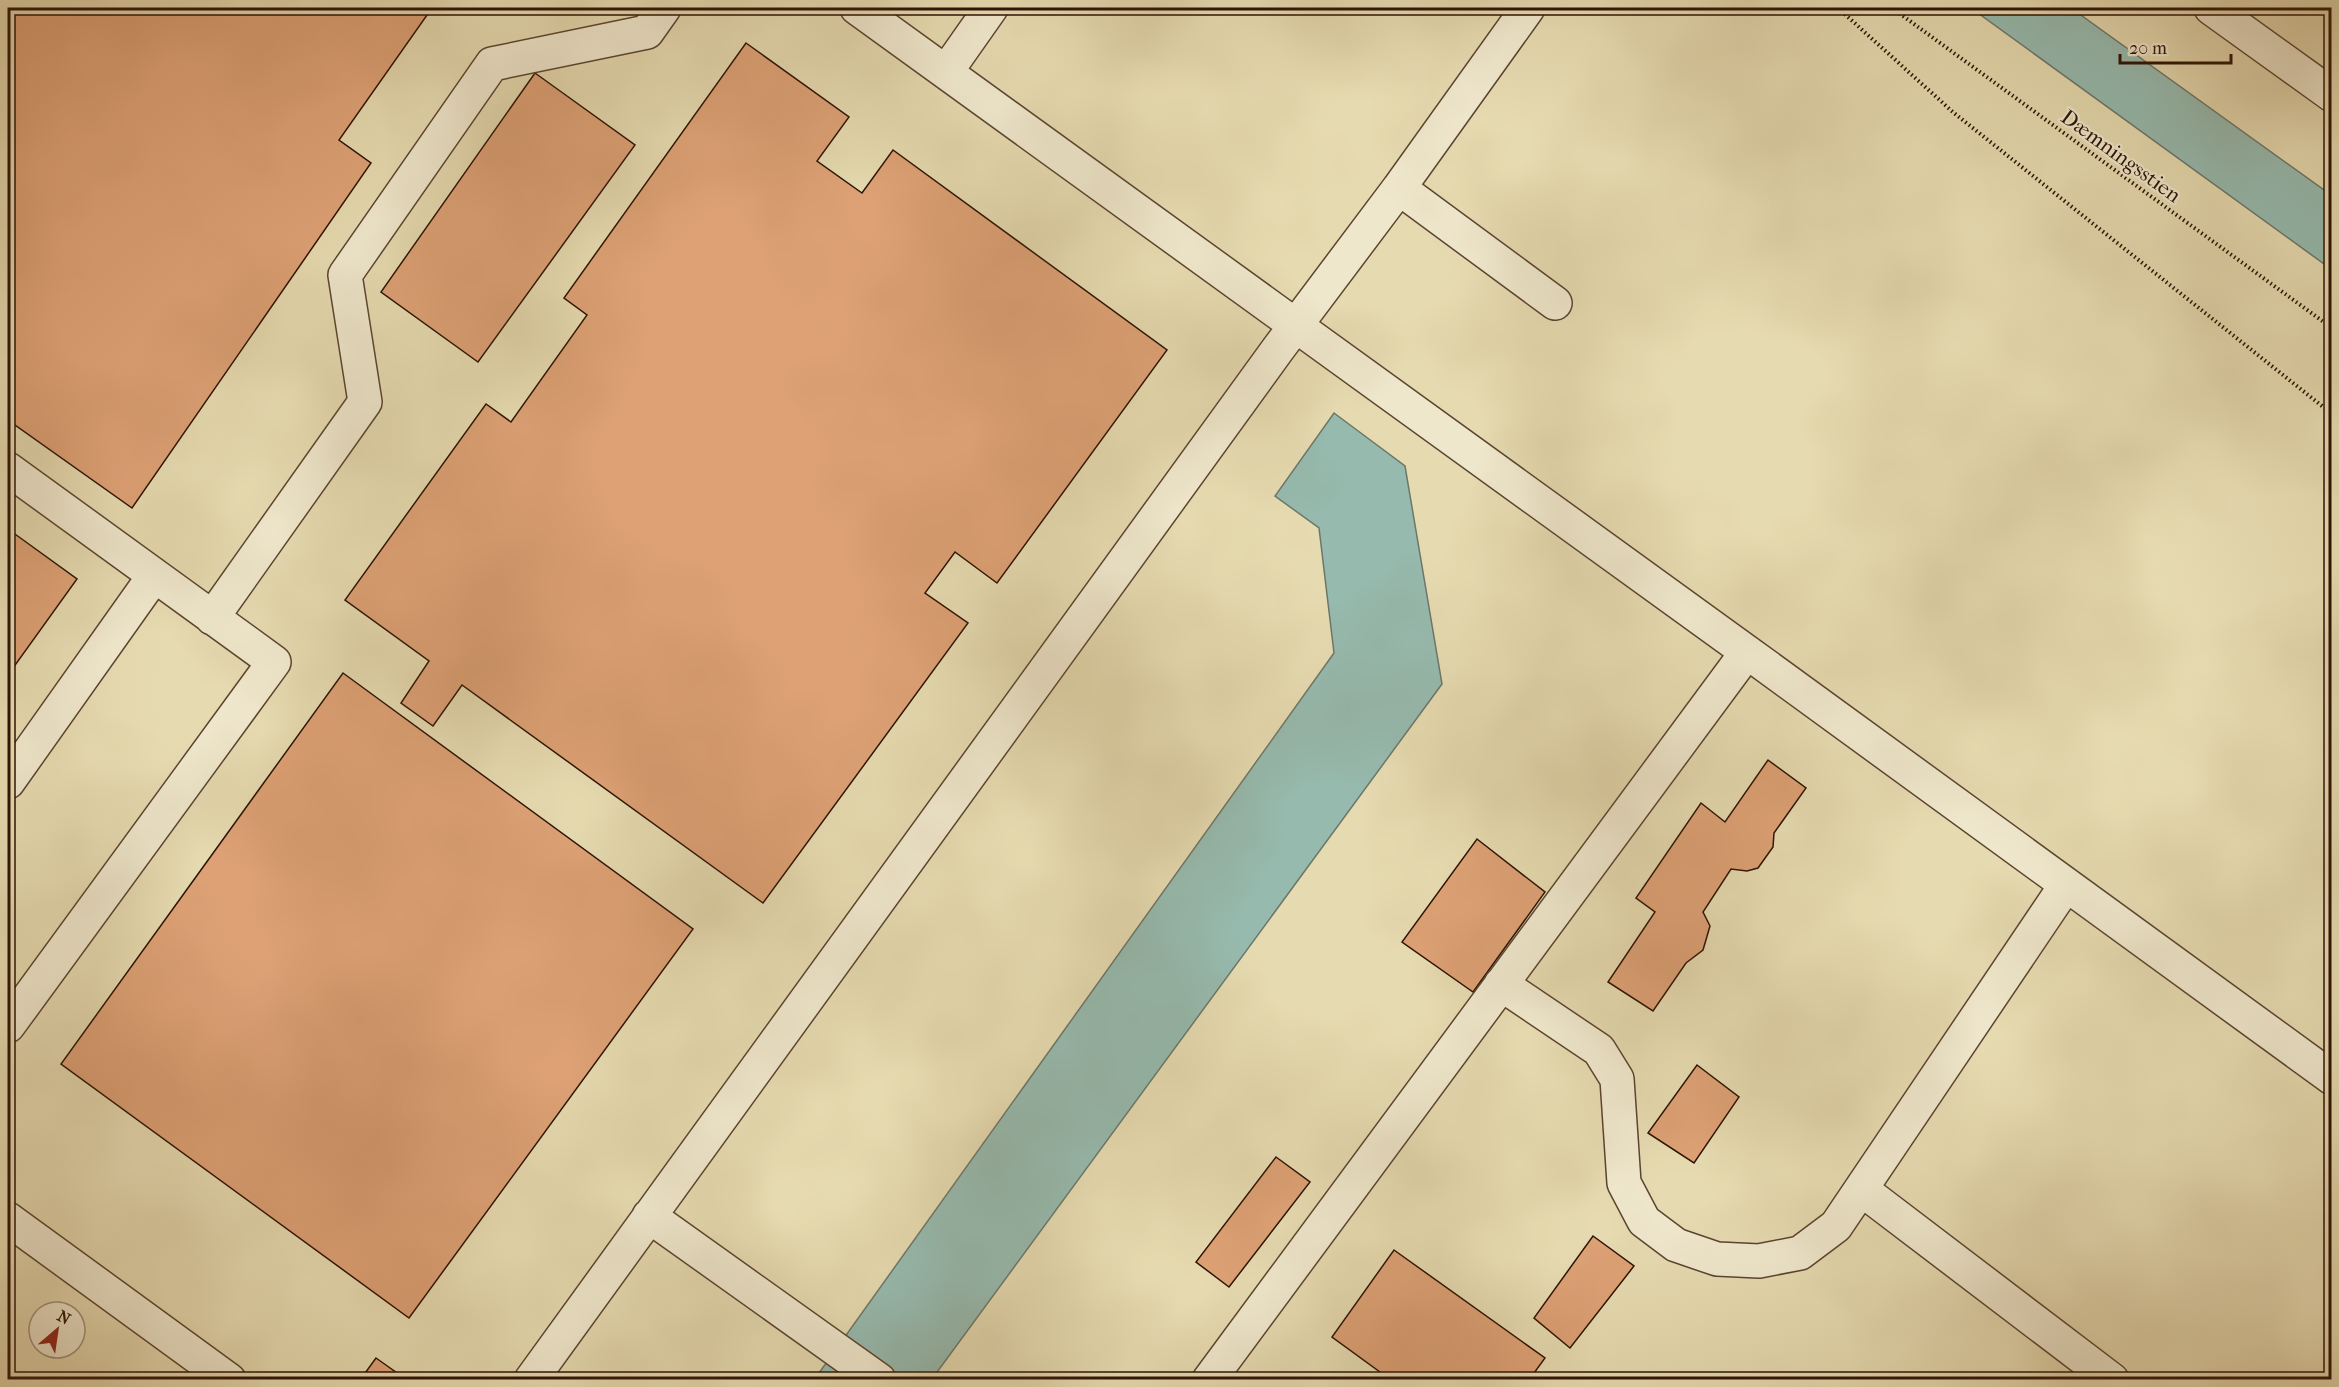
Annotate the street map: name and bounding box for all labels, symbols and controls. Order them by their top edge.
scale bar [2120,27,2231,65]
text: 20 m [2129,38,2167,59]
street label: Dæmningsstien [2057,105,2185,207]
north arrow [27,1300,87,1360]
text: N [54,1306,75,1329]

